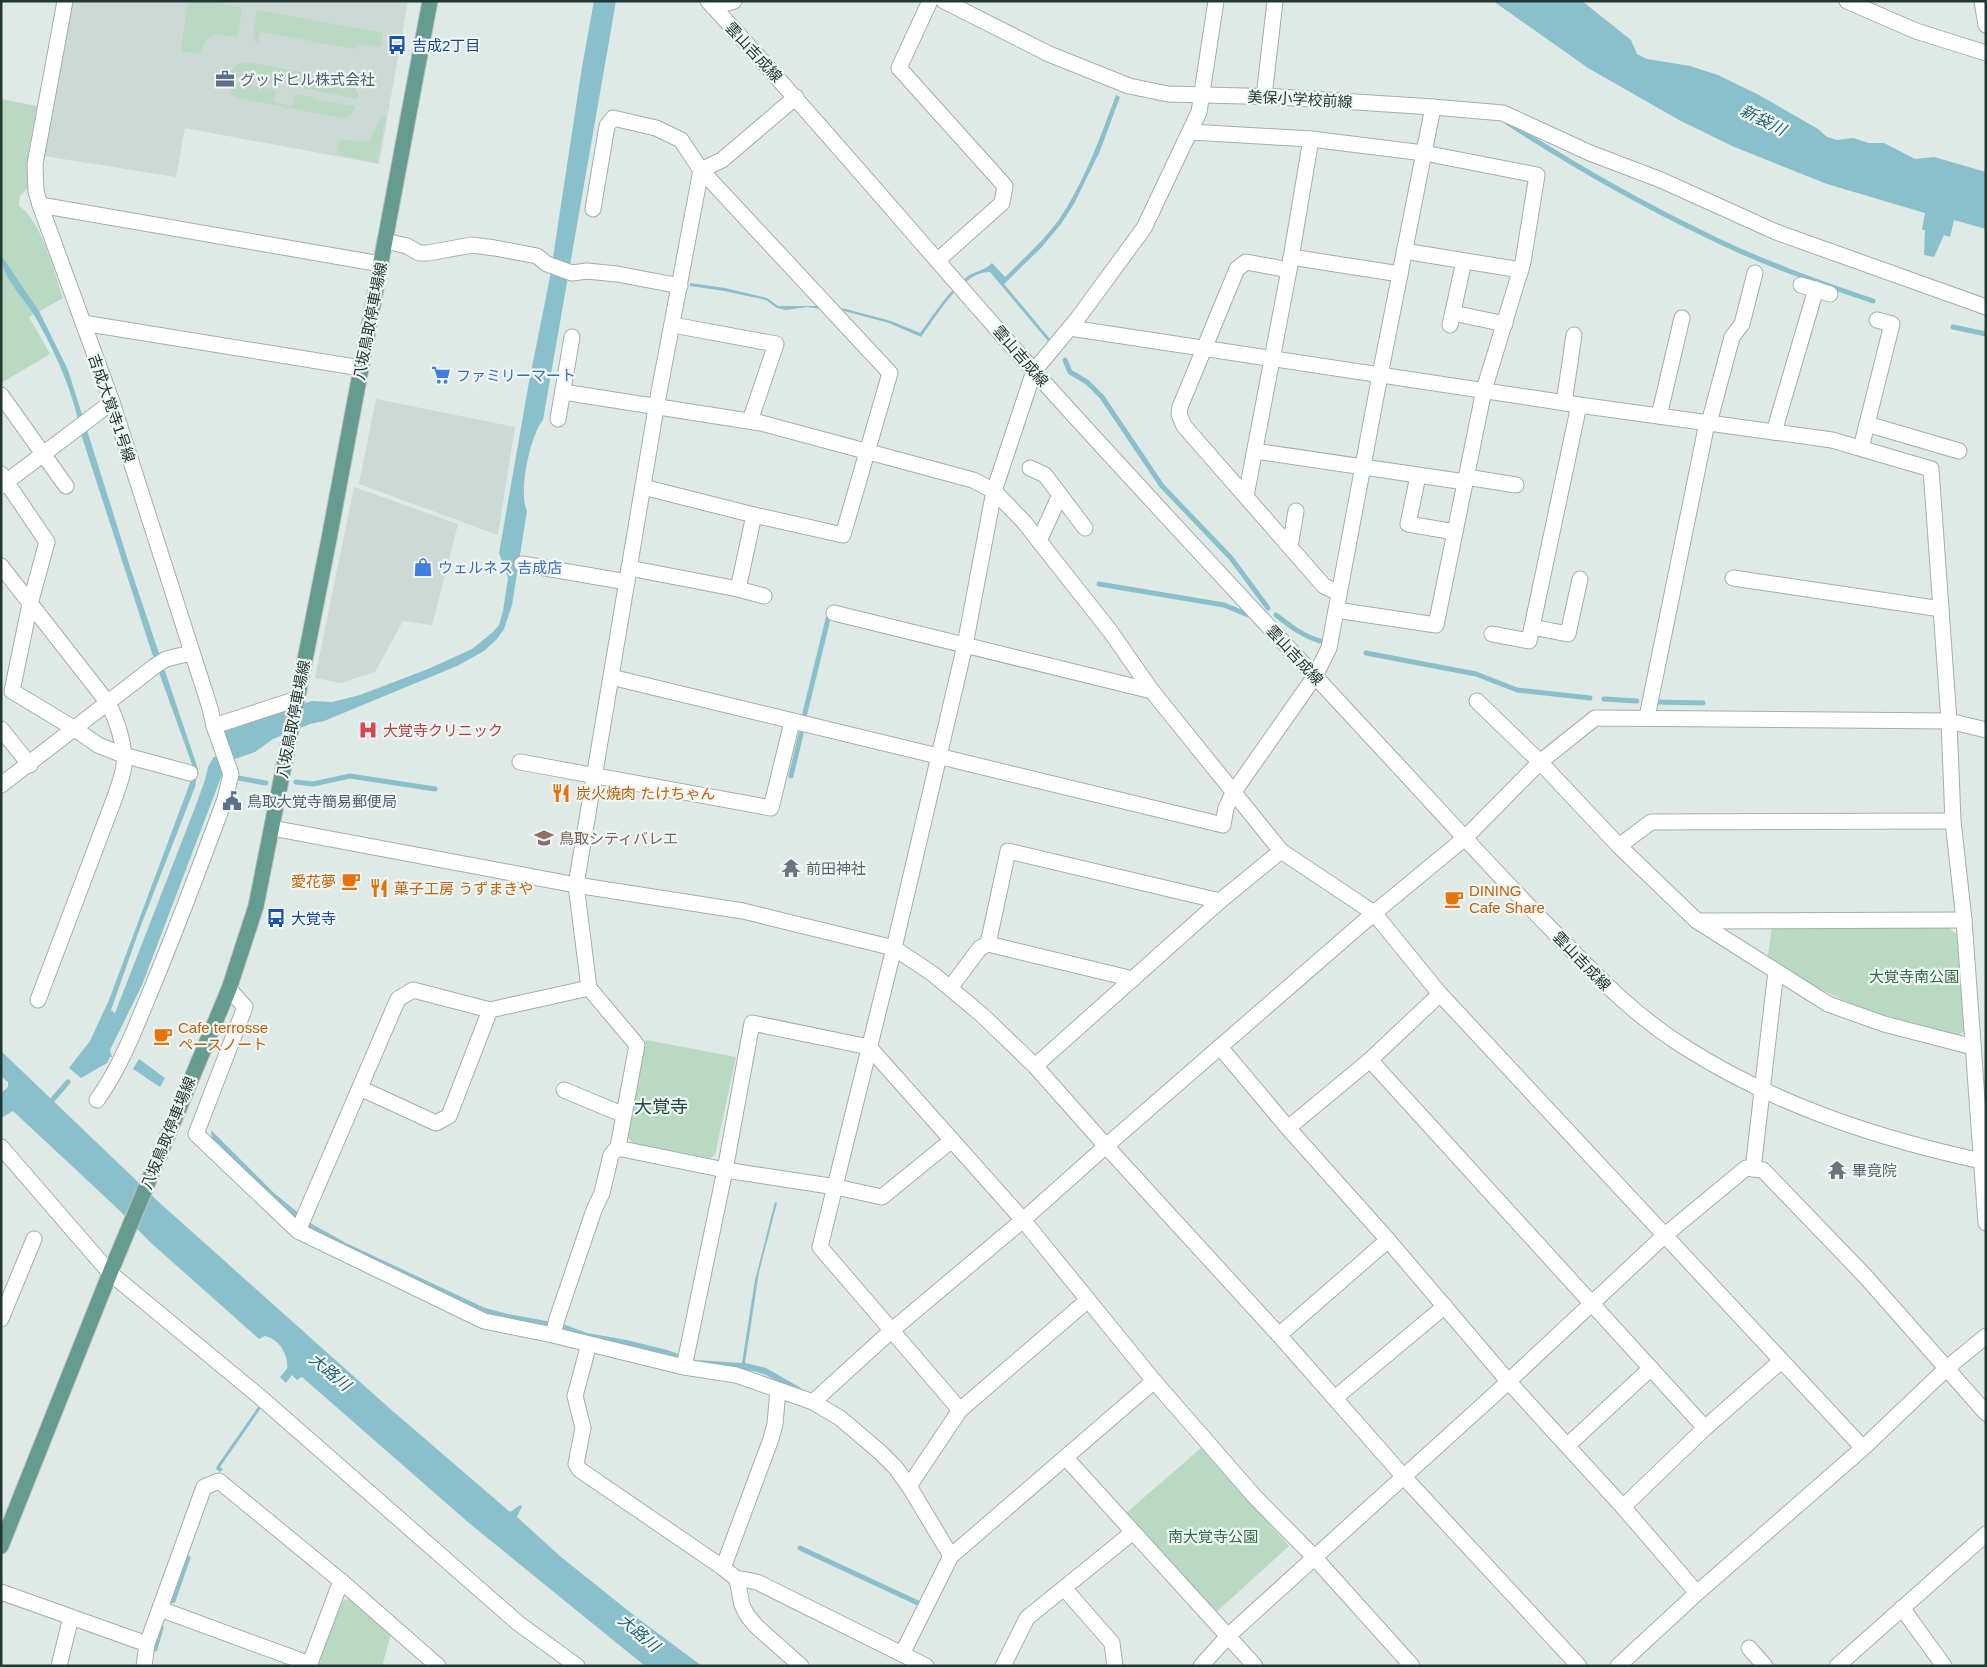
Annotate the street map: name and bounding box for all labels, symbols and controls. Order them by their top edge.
street label: 雲山吉成線 [722,19,786,85]
bus stop icon: 吉成2丁目 [386,34,408,56]
place label: 吉成2丁目 [412,37,480,54]
office icon: グッドヒル株式会社 [214,68,236,90]
place label: グッドヒル株式会社 [240,71,375,88]
street label: 美保小学校前線 [1247,88,1353,110]
water label: 新袋川 [1738,102,1790,139]
street label: 八坂鳥取停車場線 [350,260,390,382]
street label: 雲山吉成線 [990,322,1052,390]
street label: 吉成大覚寺1号線 [86,352,138,464]
supermarket icon: ファミリーマート [430,364,452,386]
place label: ファミリーマート [456,367,576,384]
shop icon: ウェルネス 吉成店 [412,556,434,578]
place label: ウェルネス 吉成店 [438,559,562,576]
street label: 雲山吉成線 [1263,622,1327,688]
street label: 八坂鳥取停車場線 [273,658,313,780]
hospital icon: 大覚寺クリニック [357,719,379,741]
place label: 大覚寺クリニック [383,722,503,739]
restaurant icon: 炭火焼肉 たけちゃん [550,782,572,804]
place label: 炭火焼肉 たけちゃん [576,785,715,802]
public building icon: 鳥取大覚寺簡易郵便局 [221,790,243,812]
place label: 鳥取大覚寺簡易郵便局 [247,793,397,810]
school or university icon: 鳥取シティバレエ [533,827,555,849]
place label: 鳥取シティバレエ [559,830,678,847]
temple icon: 前田神社 [780,857,802,879]
place label: 前田神社 [806,860,866,877]
cafe icon: 愛花夢 [340,870,362,892]
place label: 愛花夢 [291,873,336,890]
restaurant icon: 菓子工房 うずまきや [368,877,390,899]
place label: 菓子工房 うずまきや [394,880,533,897]
place label: DINING Cafe Share [1469,882,1545,916]
cafe icon: DINING Cafe Share [1443,888,1465,910]
bus stop icon: 大覚寺 [265,907,287,929]
place label: 大覚寺 [291,910,336,927]
street label: 雲山吉成線 [1550,928,1614,994]
park label: 大覚寺南公園 [1869,968,1959,985]
place label: Cafe terrosse ペースノート [178,1019,268,1053]
cafe icon: Cafe terrosse ペースノート [152,1025,174,1047]
street label: 八坂鳥取停車場線 [138,1074,198,1192]
district label: 大覚寺 [634,1097,688,1117]
temple icon: 畢竟院 [1826,1159,1848,1181]
place label: 畢竟院 [1852,1162,1897,1179]
water label: 大路川 [306,1350,355,1395]
park label: 南大覚寺公園 [1168,1528,1258,1545]
water label: 大路川 [615,1611,664,1656]

